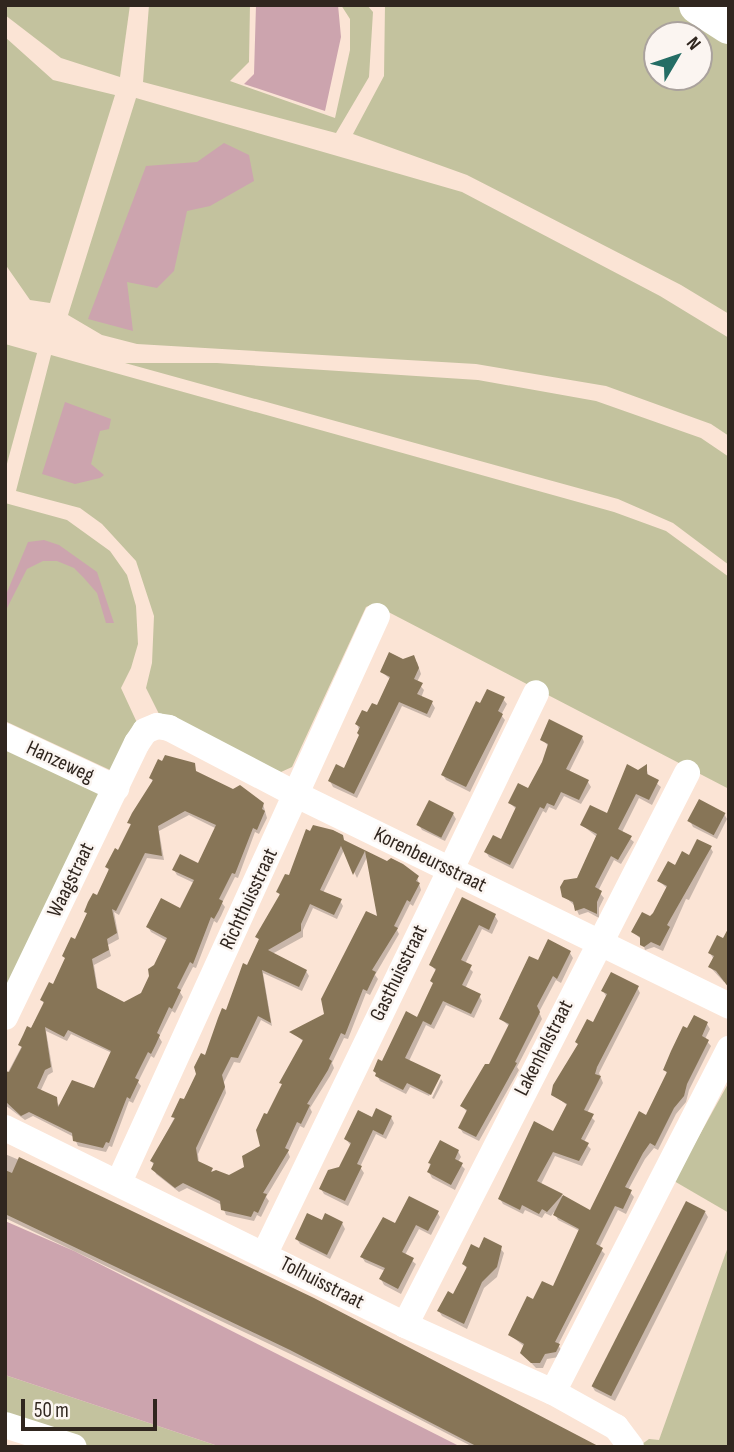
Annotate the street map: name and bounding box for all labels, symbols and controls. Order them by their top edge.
north arrow [643,21,713,91]
text: N [681,33,705,55]
street label: Hanzeweg [22,735,98,789]
street label: Korenbeursstraat [370,822,490,898]
street label: Waagstraat [42,839,100,921]
street label: Richthuisstraat [215,844,283,954]
street label: Gasthuisstraat [365,921,433,1025]
street label: Lakenhalstraat [509,996,579,1100]
street label: Tolhuisstraat [276,1251,368,1315]
scale bar [24,1386,161,1430]
text: 50 m [34,1398,69,1423]

